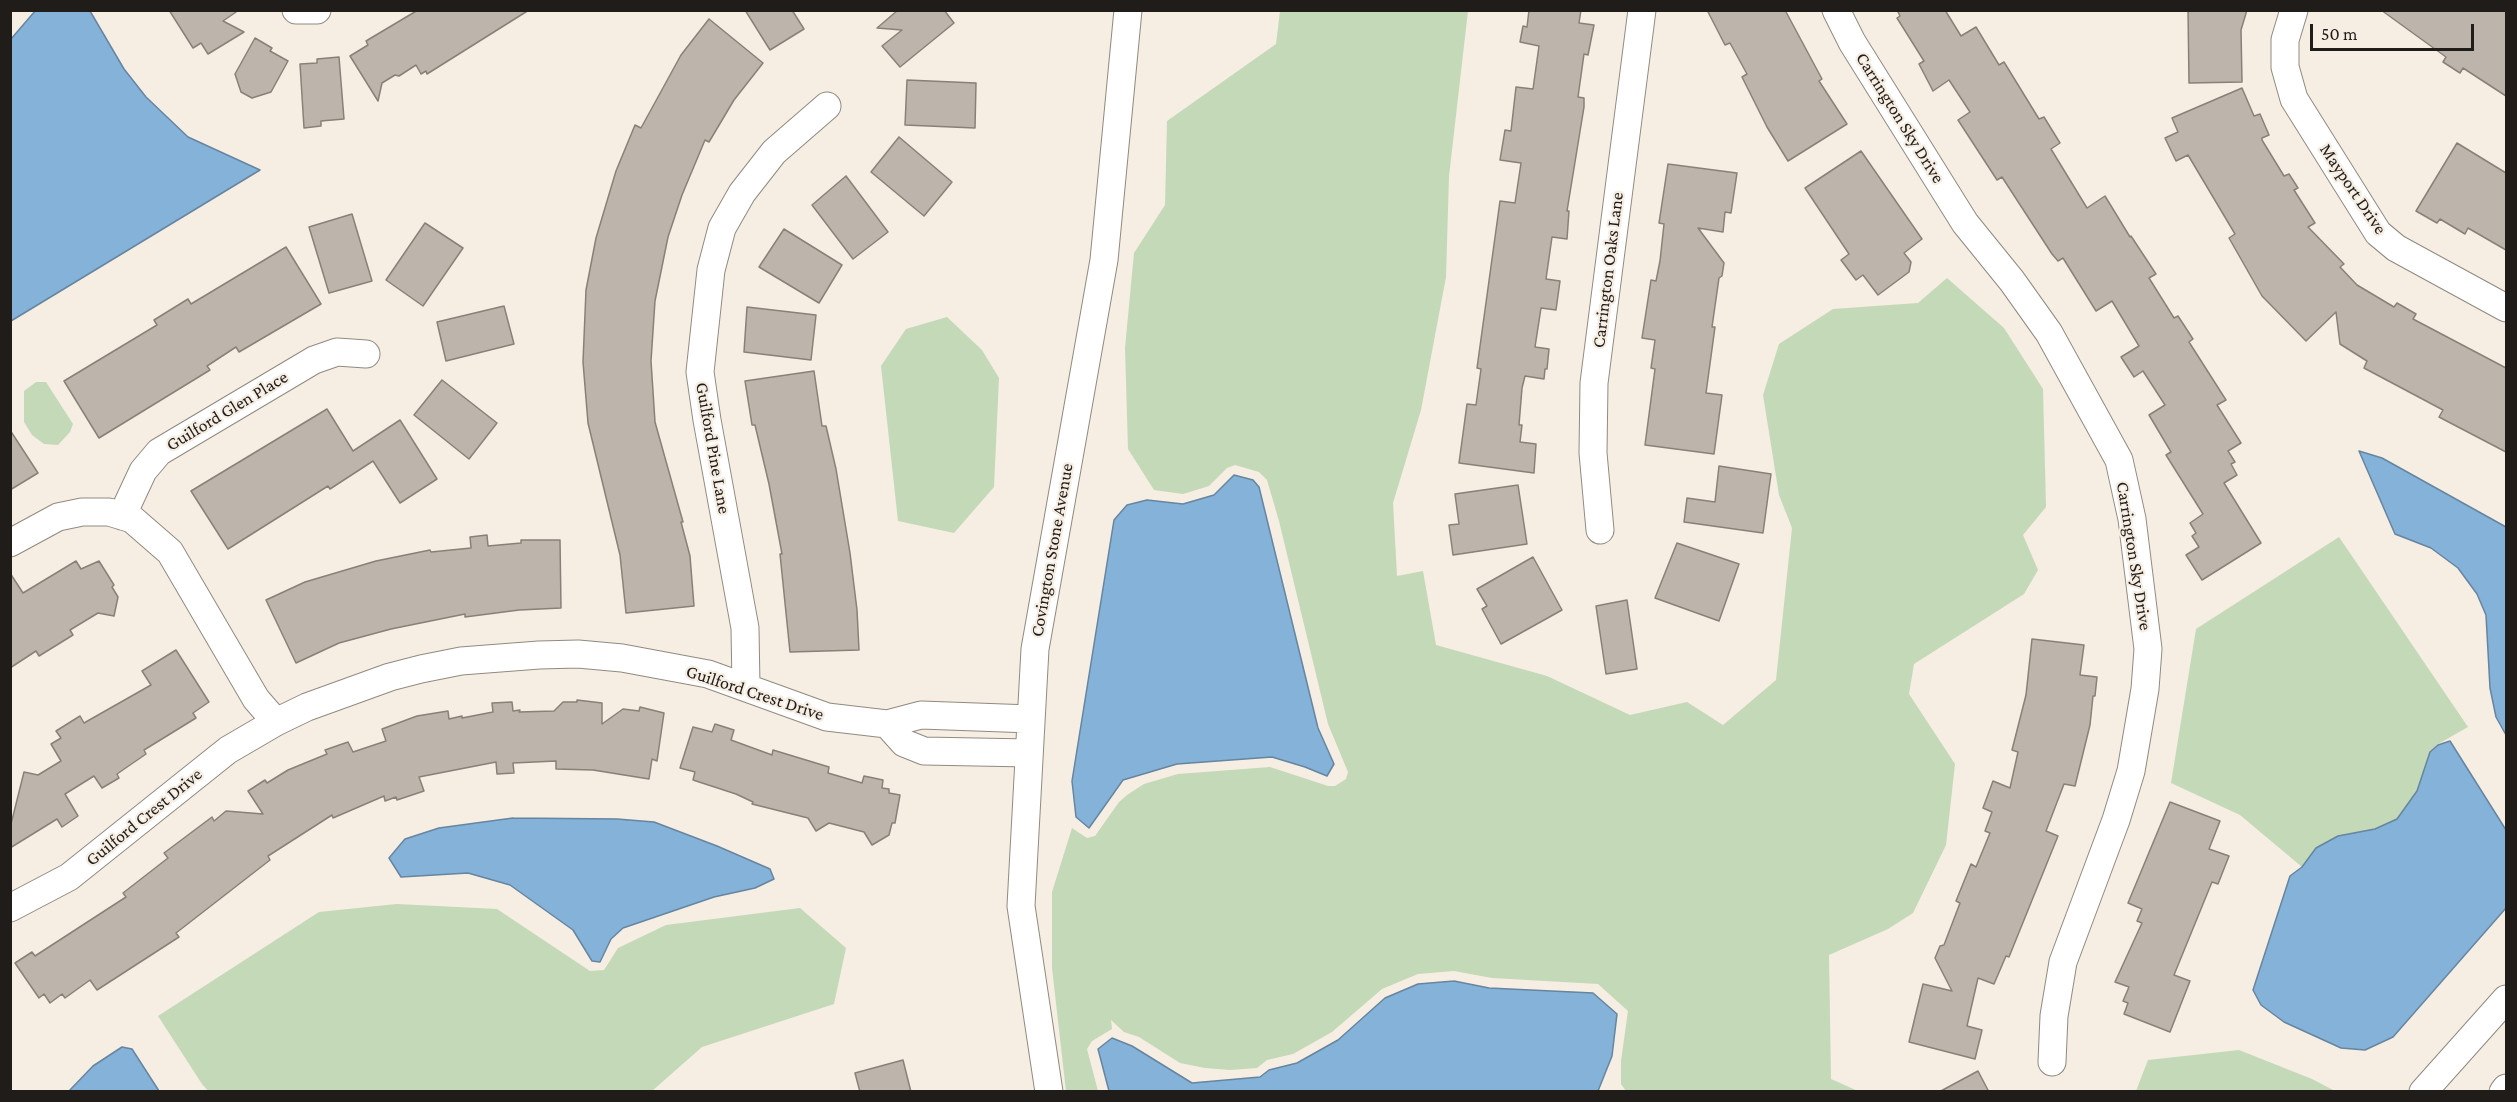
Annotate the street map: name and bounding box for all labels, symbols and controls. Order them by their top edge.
scale bar [2313,12,2476,50]
text: 50 m [2321,24,2358,44]
street label: Carrington Sky Drive [1851,49,1949,187]
street label: Mayport Drive [2315,140,2391,238]
street label: Carrington Oaks Lane [1588,191,1628,349]
street label: Guilford Glen Place [162,366,292,456]
street label: Guilford Pine Lane [691,381,735,515]
street label: Covington Stone Avenue [1026,462,1078,638]
street label: Carrington Sky Drive [2112,480,2156,632]
street label: Guilford Crest Drive [683,661,827,725]
street label: Guilford Crest Drive [81,763,207,871]

